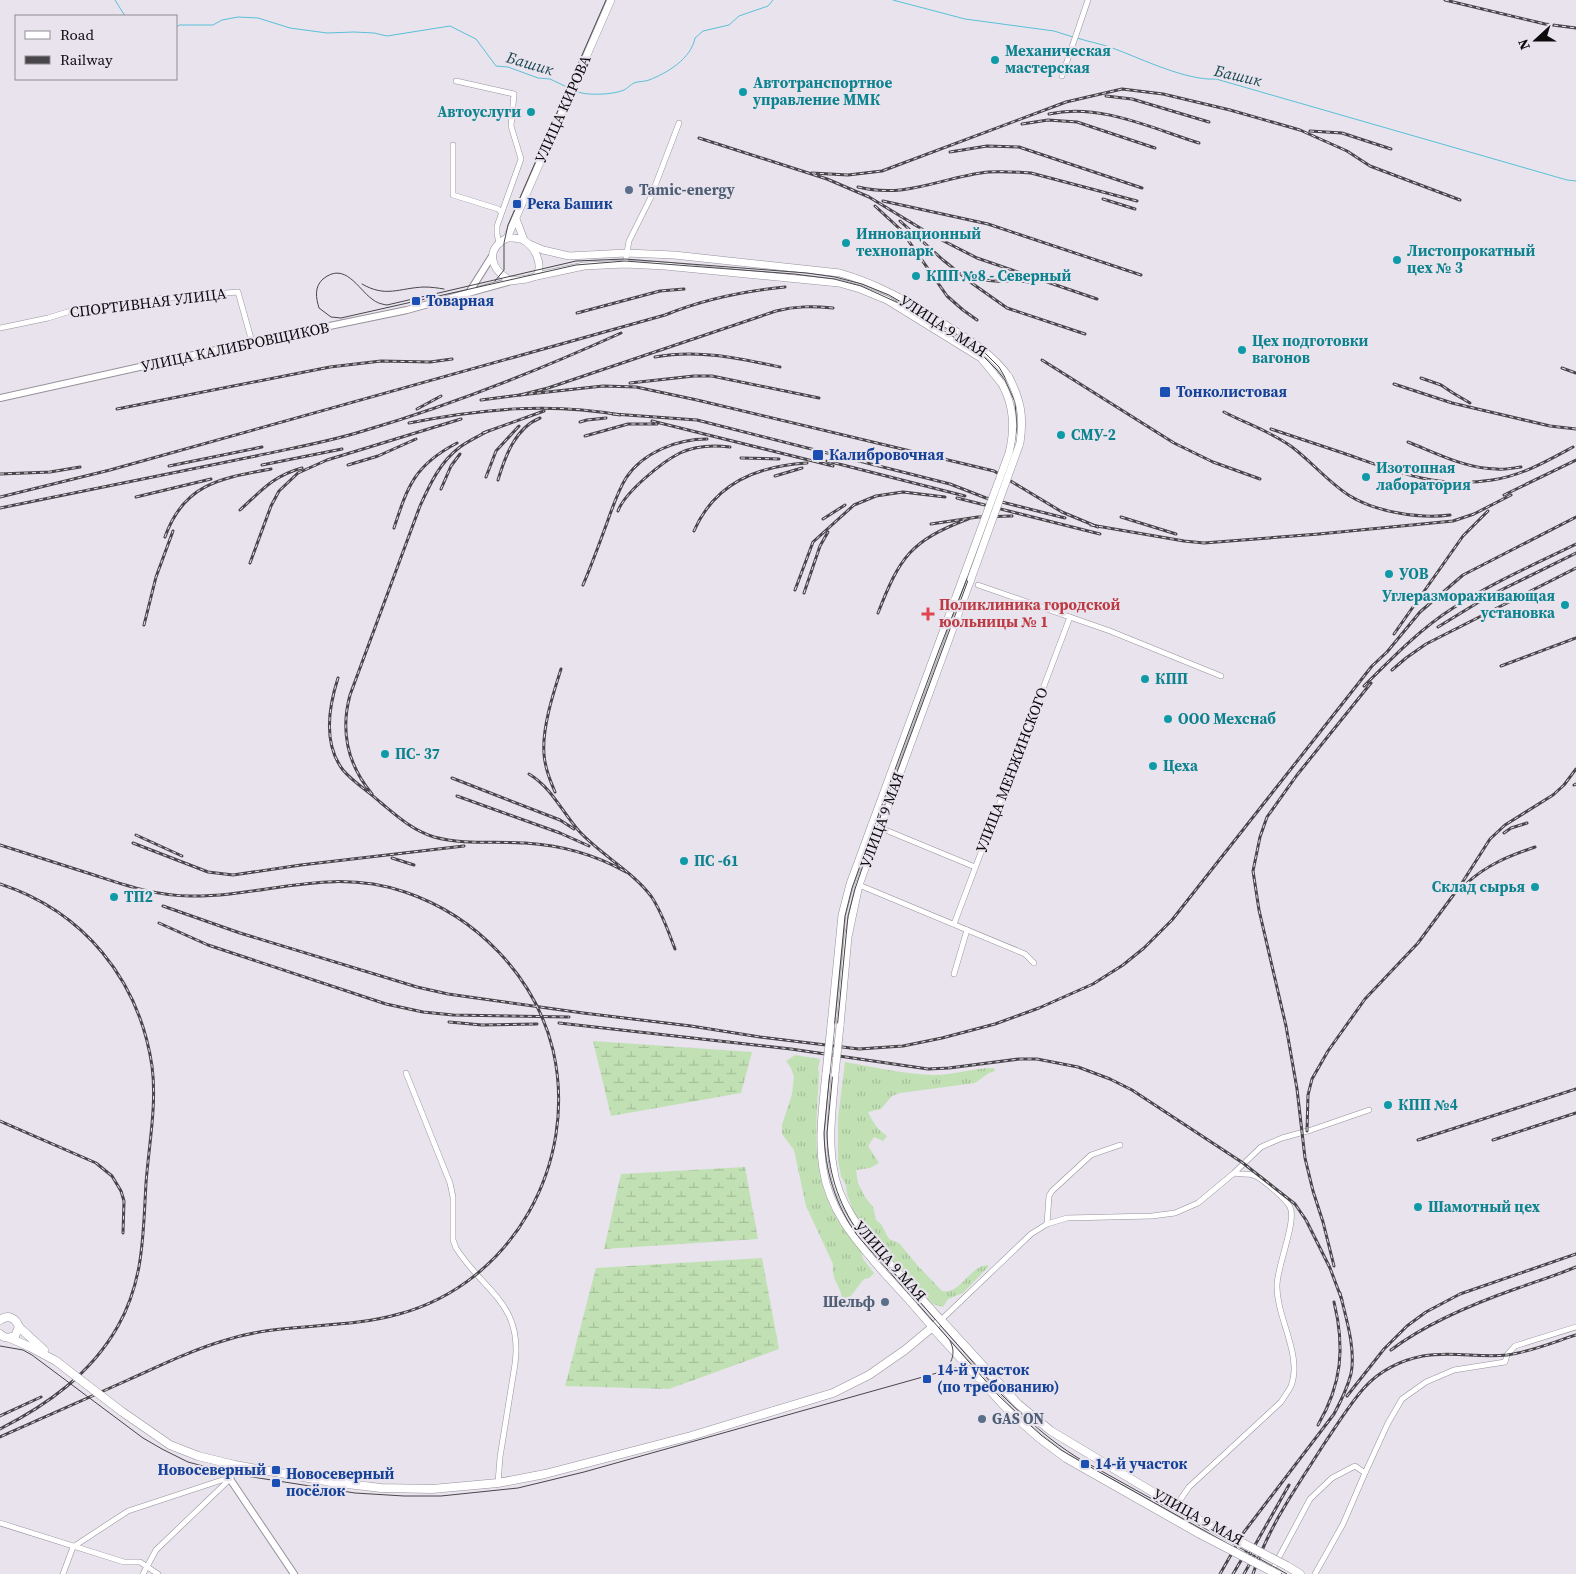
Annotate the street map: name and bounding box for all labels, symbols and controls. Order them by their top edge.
legend [15,15,178,80]
north arrow [1511,15,1561,65]
text: Road [60,24,94,45]
text: N [1513,36,1535,53]
place label: Механическая мастерская [1005,40,1111,78]
water label: Башик [503,45,556,80]
text: Railway [60,49,113,70]
street label: УЛИЦА КИРОВА [529,52,596,166]
marker: Механическая мастерская [989,54,1001,66]
water label: Башик [1211,59,1264,91]
place label: Автотранспортное управление ММК [752,72,892,110]
marker: Автотранспортное управление ММК [737,86,749,98]
place label: Автоуслуги [437,101,521,122]
marker: Автоуслуги [525,106,537,118]
place label: Tamic-energy [639,179,735,200]
marker: Tamic-energy [623,184,635,196]
place label: Река Башик [527,193,613,214]
marker: Река Башик [511,198,523,210]
place label: Инновационный технопарк [856,223,981,261]
marker: Инновационный технопарк [840,237,852,249]
place label: Листопрокатный цех № 3 [1407,240,1535,278]
marker: Листопрокатный цех № 3 [1391,254,1403,266]
place label: КПП №8 - Северный [926,265,1071,286]
marker: КПП №8 - Северный [910,270,922,282]
street label: СПОРТИВНАЯ УЛИЦА [68,282,227,323]
street label: УЛИЦА 9 МАЯ [896,289,991,362]
place label: Товарная [426,290,495,311]
marker: Товарная [410,295,422,307]
street label: УЛИЦА КАЛИБРОВЩИКОВ [139,316,331,377]
place label: Цех подготовки вагонов [1252,330,1369,368]
marker: Цех подготовки вагонов [1236,344,1248,356]
place label: Тонколистовая [1176,381,1287,402]
marker: Тонколистовая [1158,385,1172,399]
place label: СМУ-2 [1071,424,1116,445]
marker: СМУ-2 [1055,429,1067,441]
place label: Калибровочная [829,444,944,465]
marker: Калибровочная [811,448,825,462]
place label: Изотопная лаборатория [1376,457,1471,495]
marker: Изотопная лаборатория [1360,471,1372,483]
place label: УОВ [1399,563,1429,584]
marker: УОВ [1383,568,1395,580]
place label: Углеразмораживающая установка [1382,585,1556,623]
place label: Поликлиника городской юольницы № 1 [939,594,1121,632]
marker: Углеразмораживающая установка [1559,599,1571,611]
marker: Поликлиника городской юольницы № 1 [921,607,935,621]
place label: КПП [1155,668,1188,689]
marker: КПП [1139,673,1151,685]
street label: УЛИЦА МЕНЖИНСКОГО [970,684,1053,856]
place label: ООО Мехснаб [1178,708,1276,729]
marker: ООО Мехснаб [1162,713,1174,725]
place label: ПС- 37 [395,743,440,764]
marker: ПС- 37 [379,748,391,760]
place label: Цеха [1163,755,1199,776]
marker: Цеха [1147,760,1159,772]
street label: УЛИЦА 9 МАЯ [855,769,909,871]
place label: ПС -61 [694,850,739,871]
marker: ПС -61 [678,855,690,867]
place label: Склад сырья [1432,876,1525,897]
marker: Склад сырья [1529,881,1541,893]
place label: ТП2 [124,886,153,907]
marker: ТП2 [108,891,120,903]
place label: КПП №4 [1398,1094,1458,1115]
marker: КПП №4 [1382,1099,1394,1111]
place label: Шамотный цех [1428,1196,1541,1217]
marker: Шамотный цех [1412,1201,1424,1213]
street label: УЛИЦА 9 МАЯ [850,1216,931,1306]
place label: Шельф [823,1291,875,1312]
marker: Шельф [879,1296,891,1308]
place label: 14-й участок (по требованию) [937,1359,1060,1397]
marker: 14-й участок (по требованию) [921,1373,933,1385]
place label: GAS ON [992,1408,1044,1429]
marker: GAS ON [976,1413,988,1425]
place label: 14-й участок [1095,1453,1188,1474]
marker: 14-й участок [1079,1458,1091,1470]
place label: Новосеверный [158,1459,266,1480]
place label: Новосеверный посёлок [286,1463,395,1501]
marker: Новосеверный [270,1464,282,1476]
marker: Новосеверный посёлок [270,1477,282,1489]
street label: УЛИЦА 9 МАЯ [1149,1483,1248,1550]

